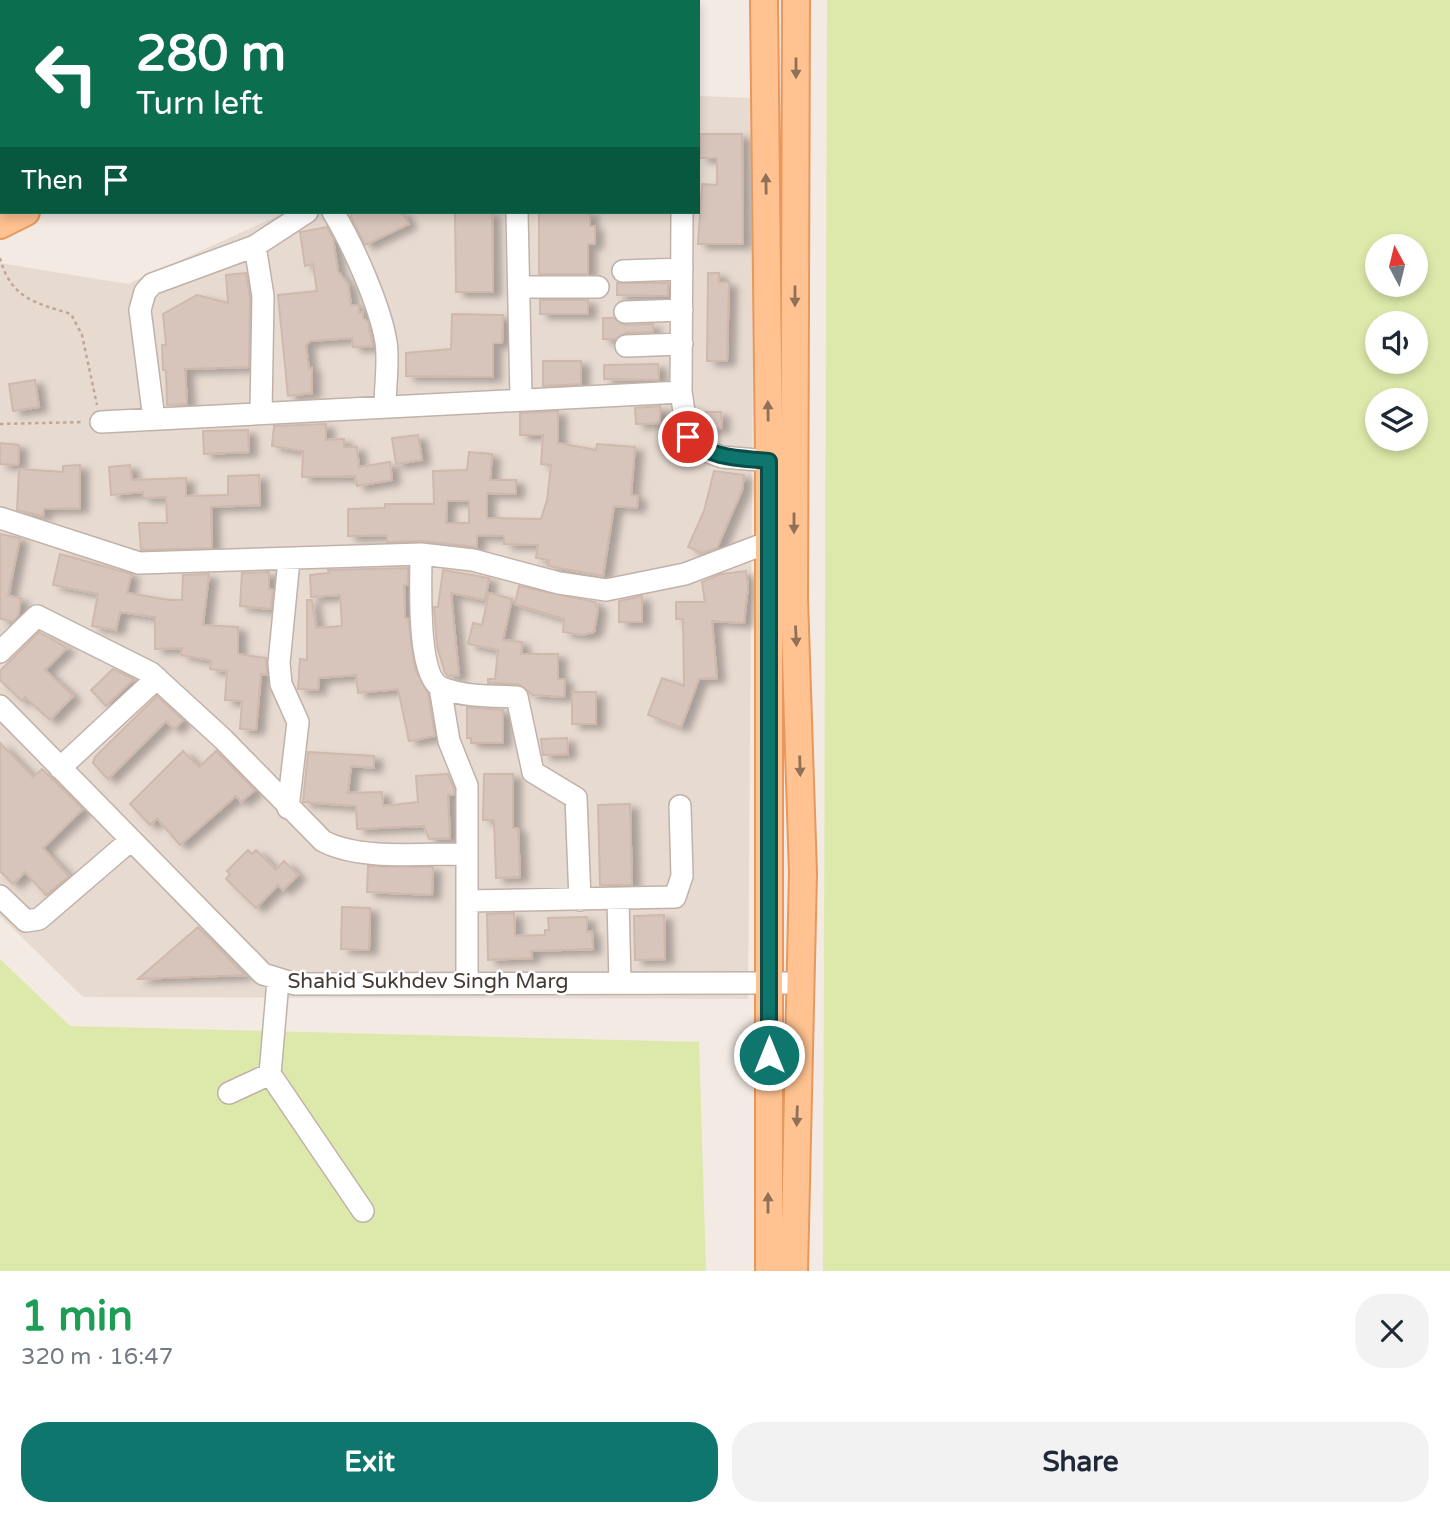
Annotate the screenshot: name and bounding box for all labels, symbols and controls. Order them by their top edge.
text: 280 m [136,25,286,84]
icon: left [21,28,112,119]
one-way arrow [790,57,802,79]
text: Turn left [136,85,263,123]
icon: arrive [97,161,135,199]
text: Then [21,165,83,196]
one-way arrow [760,173,772,195]
north arrow [1365,234,1428,298]
map controls [1365,234,1428,451]
one-way arrow [789,285,801,307]
button: sound [1365,311,1428,374]
button: layers [1365,388,1428,451]
one-way arrow [762,400,774,422]
pin [658,407,718,467]
icon: arrive [669,418,707,456]
one-way arrow [788,512,800,534]
one-way arrow [790,625,801,647]
one-way arrow [794,755,806,777]
street label: Shahid Sukhdev Singh Marg [288,969,568,994]
position arrow [732,1018,806,1092]
one-way arrow [791,1105,802,1127]
one-way arrow [762,1192,774,1214]
text: 1 min [21,1291,133,1342]
button: close [1355,1294,1429,1368]
text: 320 m · 16:47 [21,1343,173,1371]
button: Exit [21,1422,718,1502]
button: Share [732,1422,1429,1502]

